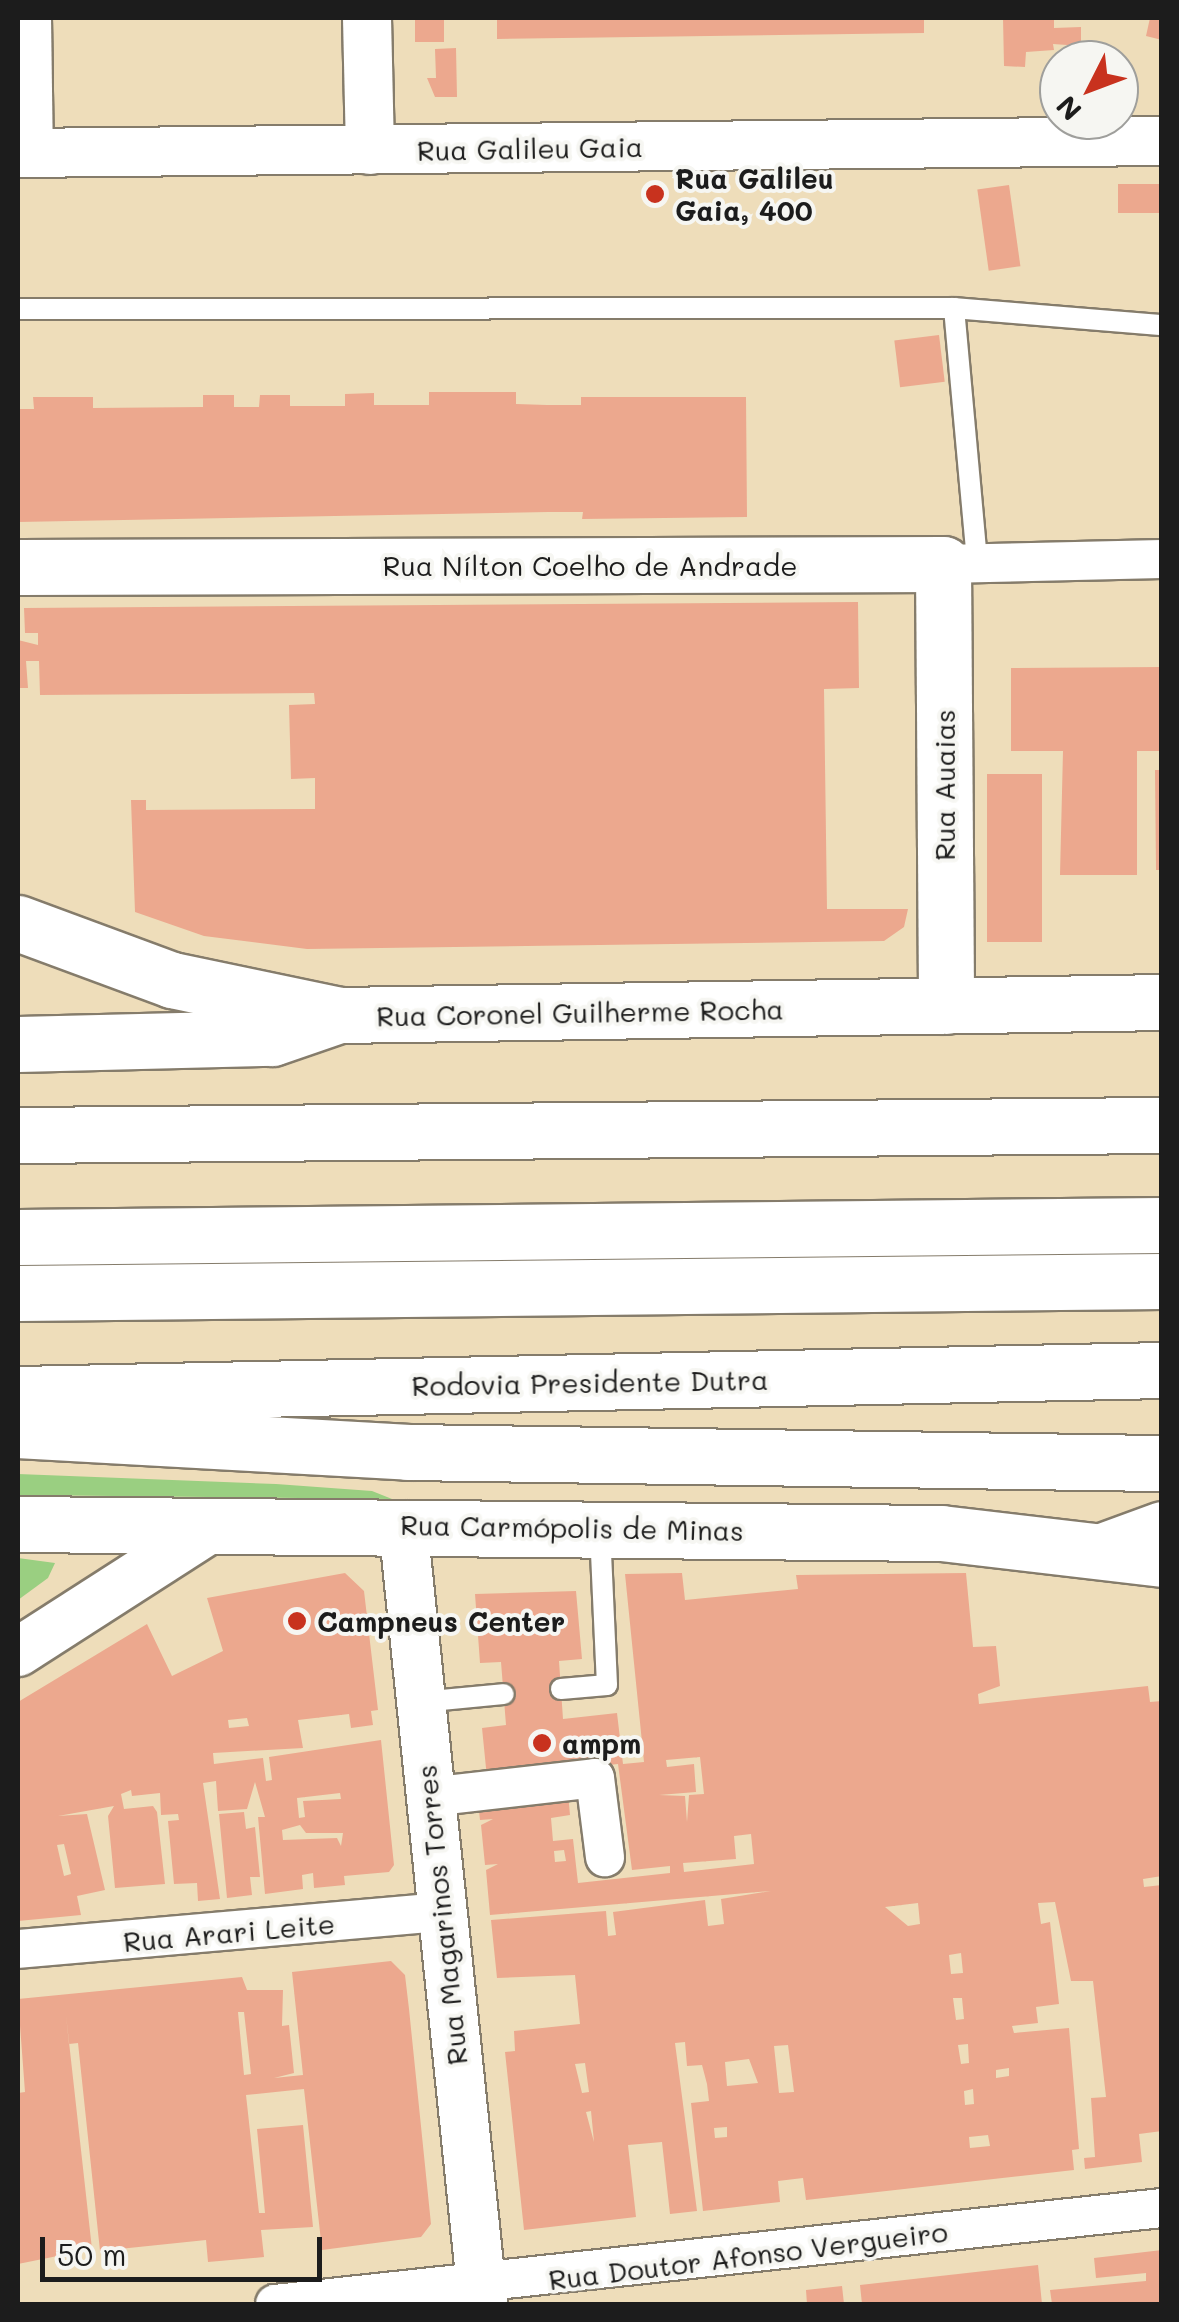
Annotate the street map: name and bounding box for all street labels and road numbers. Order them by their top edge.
street label: Rua Galileu Gaia [417,129,643,167]
street label: Rua Nílton Coelho de Andrade [382,548,798,582]
street label: Rua Auaias [927,709,961,861]
street label: Rua Coronel Guilherme Rocha [376,992,784,1032]
street label: Rodovia Presidente Dutra [411,1362,769,1402]
street label: Rua Carmópolis de Minas [400,1507,744,1547]
street label: Rua Magarinos Torres [409,1763,473,2067]
street label: Rua Arari Leite [122,1906,336,1958]
street label: Rua Doutor Afonso Vergueiro [547,2214,949,2296]

